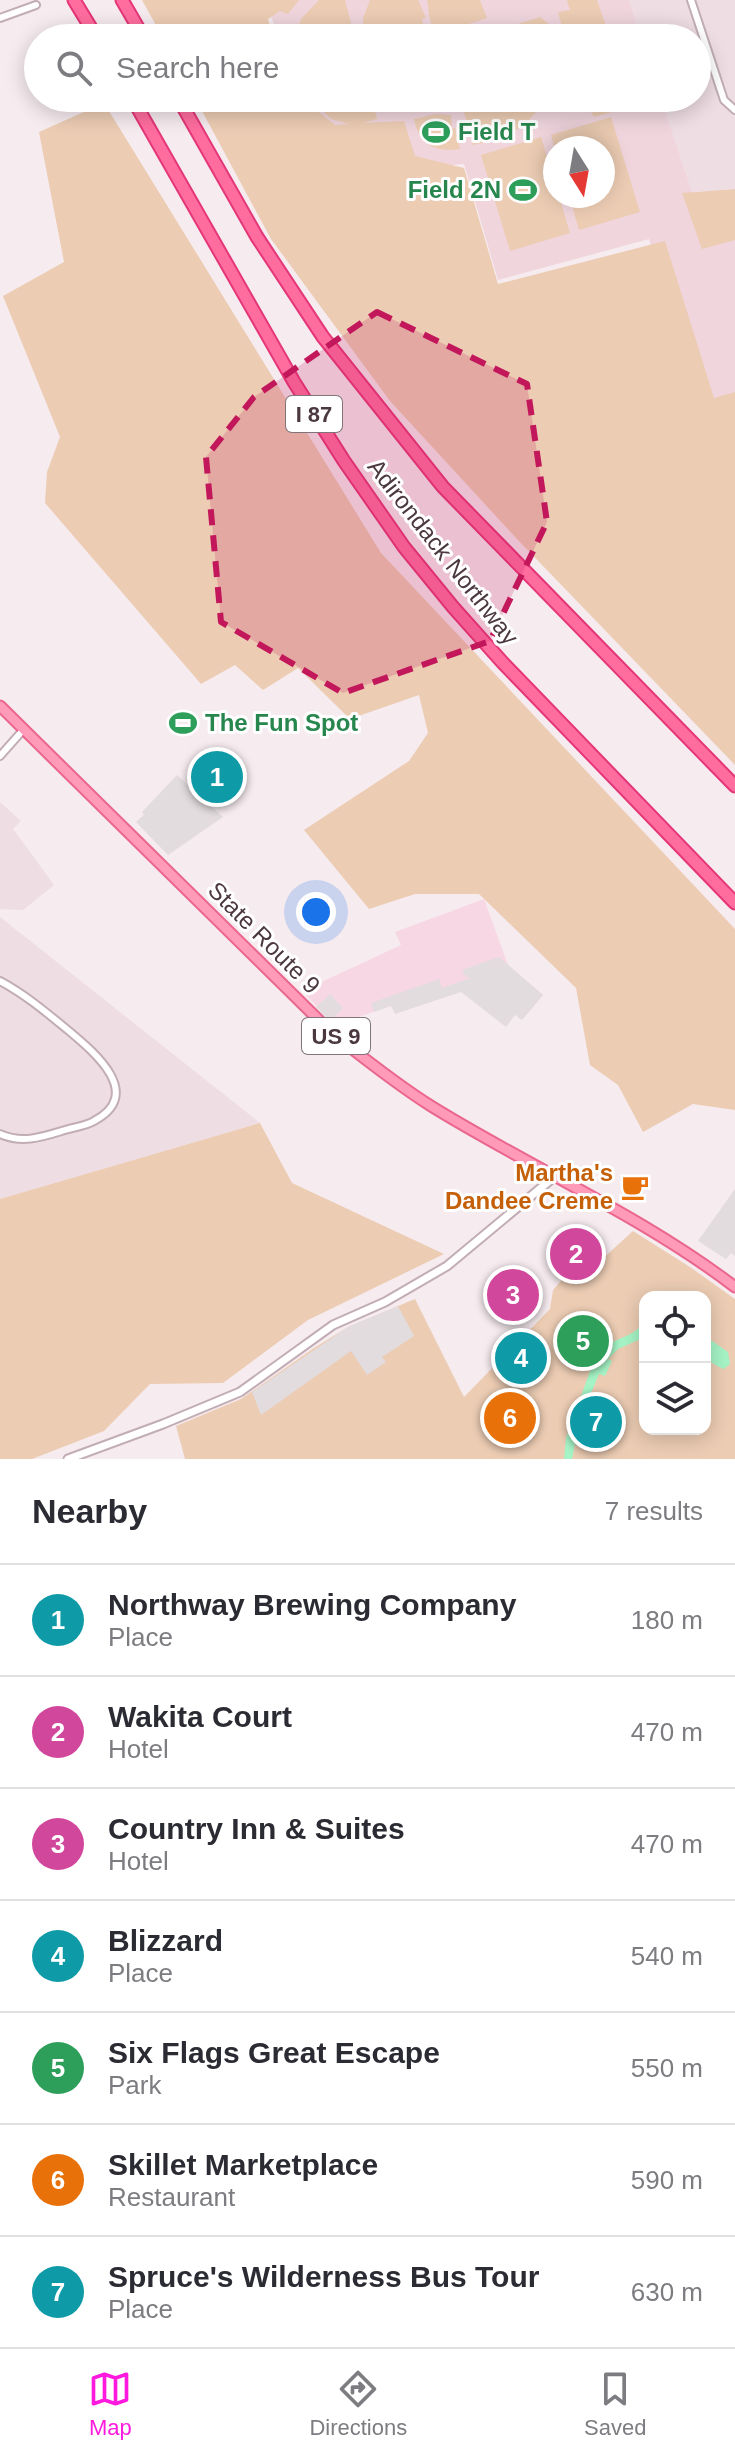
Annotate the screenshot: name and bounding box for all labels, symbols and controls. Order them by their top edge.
search box [24,24,711,112]
icon: search [52,46,96,90]
text: Search here [116,51,279,84]
sports icon: Field T [421,117,451,147]
place label: Field T [458,118,536,145]
north arrow [543,136,615,208]
sports icon: Field 2N [508,175,538,205]
place label: Field 2N [408,176,501,203]
road number: I 87 [286,396,342,432]
street label: Adirondack Northway [363,454,524,650]
sports icon: The Fun Spot [168,708,198,738]
place label: The Fun Spot [205,709,358,736]
pin: 1 [191,747,243,807]
street label: State Route 9 [203,876,326,999]
your location [296,892,336,932]
road number: US 9 [302,1018,370,1054]
place label: Martha's Dandee Creme [445,1159,613,1214]
cafe icon: Martha's Dandee Creme [620,1172,650,1202]
pin: 2 [550,1224,602,1284]
pin: 3 [487,1265,539,1325]
map controls [639,1291,711,1435]
button: locate [639,1291,711,1363]
pin: 5 [557,1311,609,1371]
pin: 4 [495,1328,547,1388]
button: layers [639,1363,711,1435]
pin: 6 [484,1388,536,1448]
pin: 7 [570,1392,622,1452]
text: Nearby [32,1492,147,1530]
text: 7 results [605,1496,703,1526]
text: Northway Brewing Company [108,1588,516,1621]
text: 1 [51,1605,65,1635]
text: 180 m [631,1605,703,1635]
text: Place [108,1622,173,1652]
text: Wakita Court [108,1700,292,1733]
text: 2 [51,1717,65,1747]
text: 470 m [631,1717,703,1747]
text: Hotel [108,1734,169,1764]
text: Country Inn & Suites [108,1812,405,1845]
text: 3 [51,1829,65,1859]
text: 470 m [631,1829,703,1859]
text: Hotel [108,1846,169,1876]
text: Blizzard [108,1924,223,1957]
text: 4 [51,1941,65,1971]
text: 540 m [631,1941,703,1971]
text: Place [108,1958,173,1988]
text: Six Flags Great Escape [108,2036,440,2069]
text: 5 [51,2053,65,2083]
text: 550 m [631,2053,703,2083]
text: Park [108,2070,161,2100]
text: Skillet Marketplace [108,2148,378,2181]
text: 6 [51,2165,65,2195]
text: 590 m [631,2165,703,2195]
text: Restaurant [108,2182,235,2212]
text: Spruce's Wilderness Bus Tour [108,2260,539,2293]
text: 7 [51,2277,65,2307]
text: 630 m [631,2277,703,2307]
text: Place [108,2294,173,2324]
tab: Map [88,2367,132,2441]
tab: Directions [309,2367,407,2441]
tab: Saved [584,2367,647,2441]

